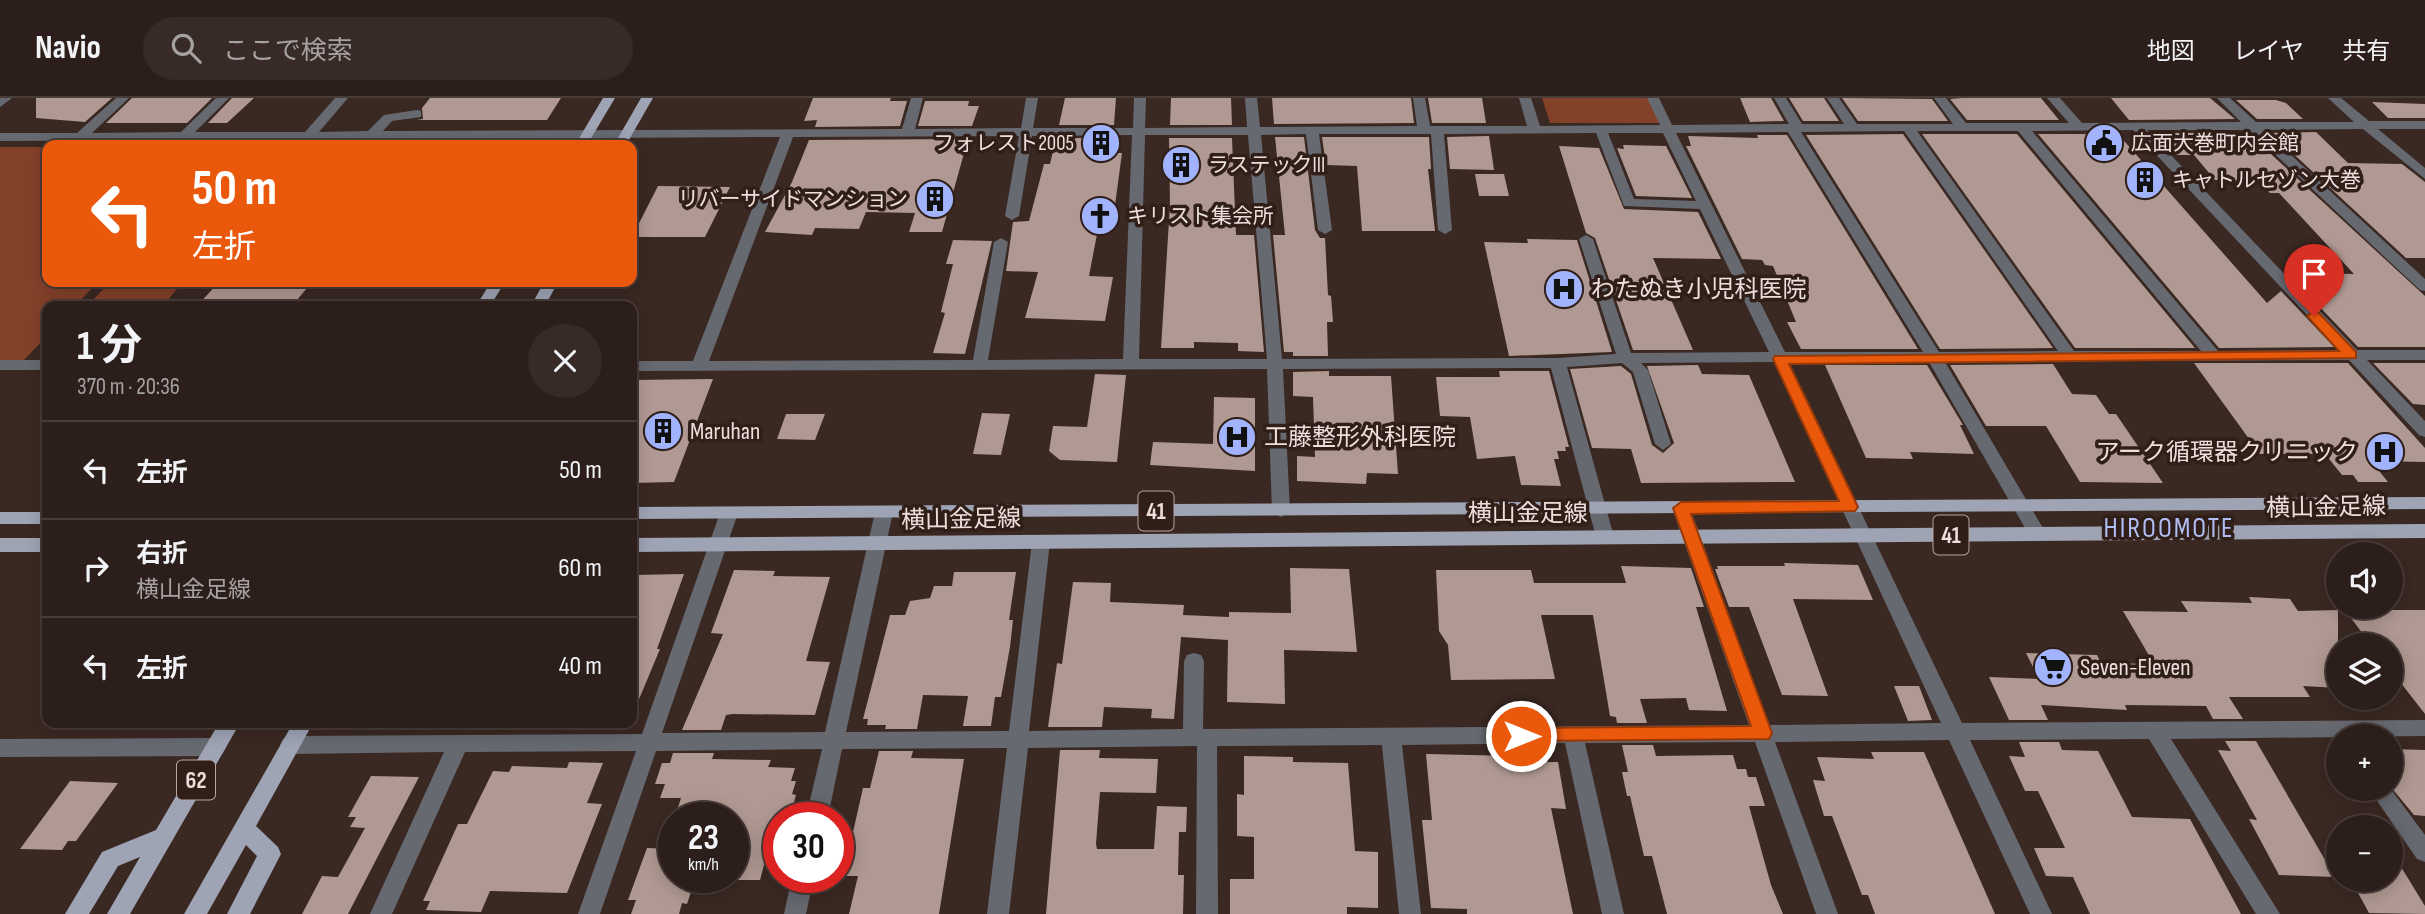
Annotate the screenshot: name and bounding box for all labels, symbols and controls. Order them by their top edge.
search box [143,17,633,80]
text: Navio [35,28,101,68]
icon: search [167,29,205,67]
text: ここで検索 [223,36,353,67]
text: 地図 [2147,37,2195,66]
text: レイヤ [2233,37,2304,66]
text: 共有 [2342,37,2390,66]
building icon: フォレスト2005 [1080,122,1122,164]
public building icon: 広面大巻町内会館 [2083,122,2125,164]
place label: フォレスト2005 [933,131,1074,156]
place label: 広面大巻町内会館 [2131,131,2299,156]
building icon: ラステックIII [1160,144,1202,186]
place label: ラステックIII [1208,153,1325,178]
building icon: キャトルセゾン大巻 [2124,159,2166,201]
text: 50 m [192,160,277,219]
icon: left [77,168,168,259]
place label: キャトルセゾン大巻 [2172,168,2361,193]
building icon: リバーサイドマンション [914,178,956,220]
place label: リバーサイドマンション [677,187,908,212]
church icon: キリスト集会所 [1079,195,1121,237]
place label: キリスト集会所 [1127,204,1274,229]
text: 左折 [192,228,256,267]
pin [2284,244,2344,316]
icon: arrive [2295,255,2333,293]
hospital icon: わたぬき小児科医院 [1543,268,1585,310]
place label: わたぬき小児科医院 [1591,275,1807,304]
text: 1 分 [77,321,142,372]
button: close [528,324,602,398]
text: 370 m · 20:36 [77,373,180,401]
building icon: Maruhan [642,410,684,452]
hospital icon: 工藤整形外科医院 [1216,416,1258,458]
place label: Maruhan [690,417,760,446]
place label: 工藤整形外科医院 [1264,423,1456,452]
hospital icon: アーク循環器クリニック [2364,431,2406,473]
place label: アーク循環器クリニック [2095,438,2358,467]
icon: left [77,451,115,489]
text: 50 m [559,455,602,486]
text: 左折 [136,458,188,489]
road number: 41 [1138,492,1174,530]
street label: 横山金足線 [2266,492,2386,523]
street label: 横山金足線 [1468,499,1588,528]
street label: 横山金足線 [901,504,1021,535]
district label: HIROOMOTE [2103,512,2235,545]
road number: 41 [1934,516,1968,555]
text: 右折 [136,539,188,570]
map controls [2326,542,2403,892]
button: sound [2326,542,2403,619]
icon: right [77,549,115,587]
text: 60 m [558,553,602,584]
text: 横山金足線 [136,576,251,604]
button: layers [2326,633,2403,710]
supermarket icon: Seven-Eleven [2032,646,2074,688]
icon: left [77,647,115,685]
text: 40 m [559,651,602,682]
place label: Seven-Eleven [2080,653,2190,682]
text: 左折 [136,654,188,685]
position arrow [1484,699,1558,773]
button: + [2326,724,2403,801]
road number: 62 [177,760,215,800]
speed limit sign: 30 [763,802,854,893]
button: − [2326,815,2403,892]
text: 23 [688,817,719,860]
text: km/h [688,854,719,875]

